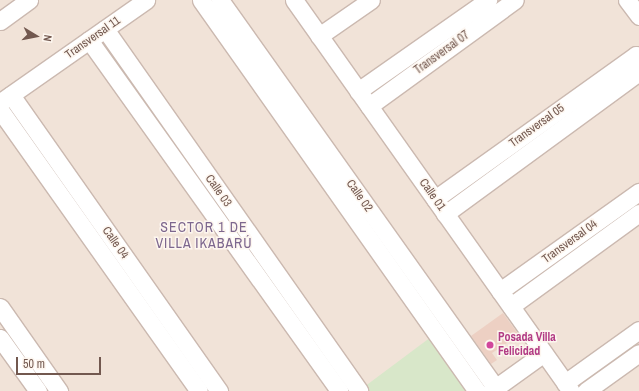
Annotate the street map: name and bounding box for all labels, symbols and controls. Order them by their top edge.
street label: Transversal 11 [63,14,123,62]
north arrow [16,16,56,56]
street label: Transversal 07 [412,28,472,78]
text: N [40,34,55,42]
street label: Transversal 05 [507,101,567,151]
street label: Calle 03 [202,172,234,210]
street label: Calle 01 [416,176,448,214]
street label: Calle 02 [343,177,375,215]
street label: Transversal 04 [540,217,600,267]
district label: SECTOR 1 DE VILLA IKABARÚ [155,219,253,252]
street label: Calle 04 [99,224,131,262]
place label: Posada Villa Felicidad [498,331,556,359]
marker: Posada Villa Felicidad [485,340,495,350]
scale bar [18,349,103,375]
text: 50 m [23,356,45,372]

